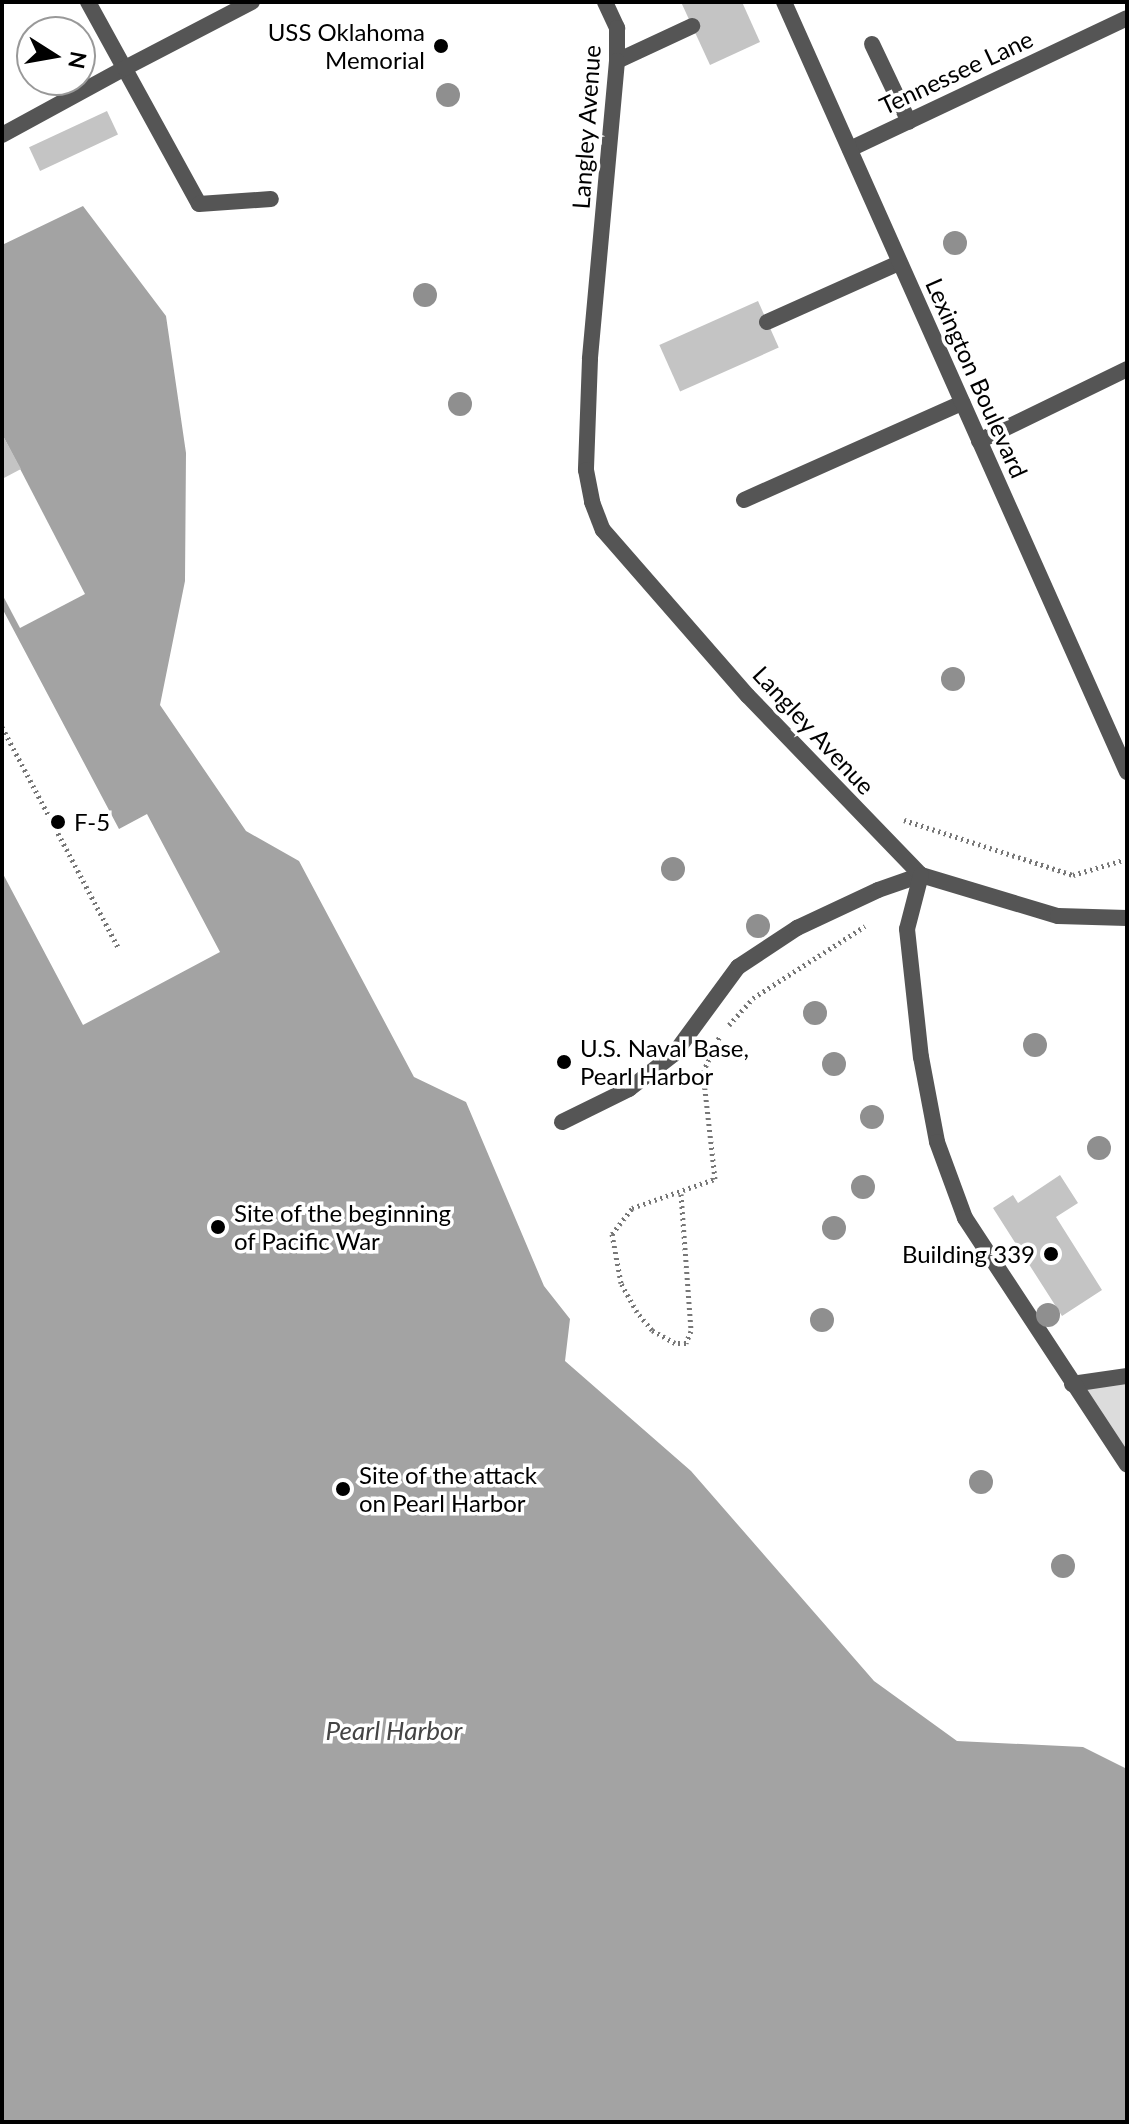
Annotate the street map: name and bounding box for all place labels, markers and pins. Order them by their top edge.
place label: USS Oklahoma Memorial [268,18,425,74]
marker: USS Oklahoma Memorial [432,37,450,55]
place label: F-5 [74,808,110,836]
marker: F-5 [49,813,67,831]
place label: U.S. Naval Base, Pearl Harbor [580,1034,749,1090]
marker: U.S. Naval Base, Pearl Harbor [555,1053,573,1071]
place label: Site of the beginning of Pacific War [234,1199,452,1255]
marker: Site of the beginning of Pacific War [209,1218,227,1236]
place label: Building 339 [902,1240,1035,1268]
marker: Building 339 [1042,1245,1060,1263]
place label: Site of the attack on Pearl Harbor [359,1461,537,1517]
marker: Site of the attack on Pearl Harbor [334,1480,352,1498]

